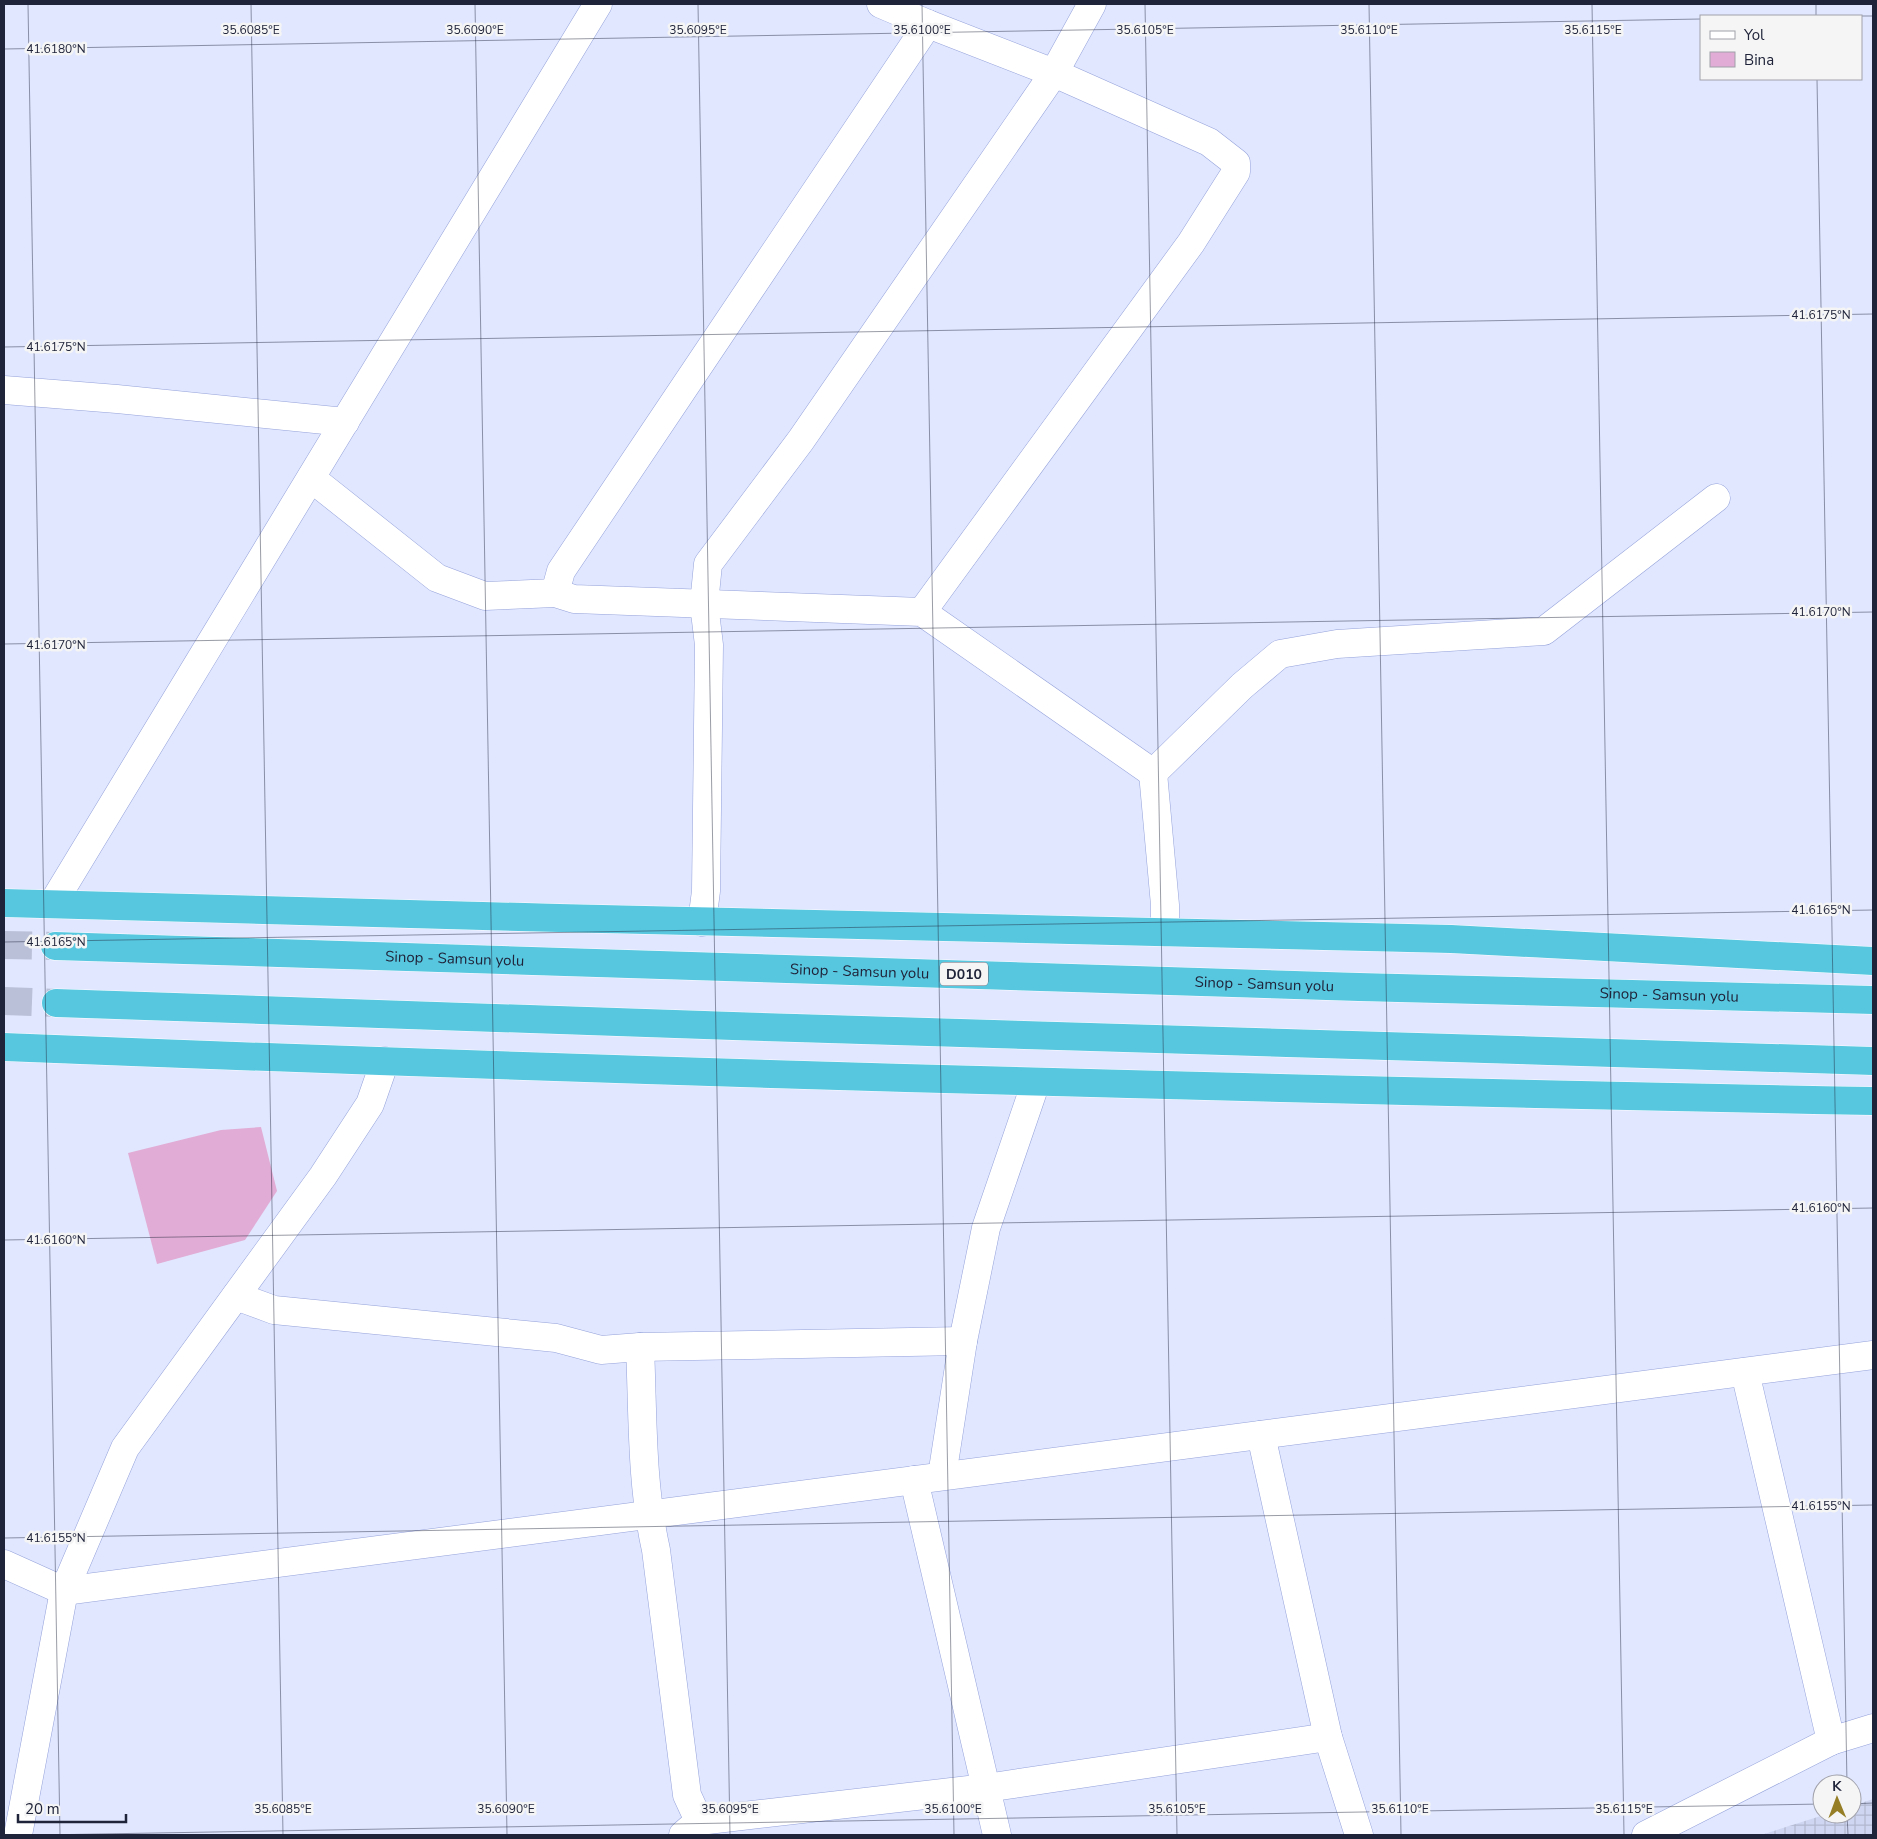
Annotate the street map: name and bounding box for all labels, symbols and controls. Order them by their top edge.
legend [1700,15,1862,80]
text: 35.6085°E [222,22,280,38]
text: 35.6090°E [446,22,504,38]
text: 35.6095°E [669,22,727,38]
text: 35.6100°E [893,22,951,38]
text: 35.6105°E [1116,22,1174,38]
text: 35.6110°E [1340,22,1398,38]
text: 35.6115°E [1564,22,1622,38]
text: Yol [1743,25,1765,45]
text: 41.6180°N [26,41,86,57]
text: Bina [1744,50,1774,70]
text: 41.6175°N [1791,307,1851,323]
text: 41.6175°N [26,339,86,355]
text: 41.6170°N [1791,604,1851,620]
text: 41.6170°N [26,637,86,653]
text: 41.6165°N [1791,902,1851,918]
text: 41.6165°N [26,934,86,950]
street label: Sinop - Samsun yolu [385,946,525,971]
street label: Sinop - Samsun yolu [790,959,930,983]
road number: D010 [940,962,988,986]
street label: Sinop - Samsun yolu [1194,972,1334,996]
street label: Sinop - Samsun yolu [1599,983,1739,1007]
text: 41.6160°N [1791,1200,1851,1216]
text: 41.6160°N [26,1232,86,1248]
text: 41.6155°N [1791,1498,1851,1514]
text: 41.6155°N [26,1530,86,1546]
north arrow [1812,1774,1862,1824]
text: K [1832,1777,1842,1796]
scale bar [18,1792,125,1824]
text: 20 m [25,1799,60,1819]
text: 35.6085°E [254,1801,312,1817]
text: 35.6090°E [477,1801,535,1817]
text: 35.6095°E [701,1801,759,1817]
text: 35.6100°E [924,1801,982,1817]
text: 35.6105°E [1148,1801,1206,1817]
text: 35.6110°E [1371,1801,1429,1817]
text: 35.6115°E [1595,1801,1653,1817]

